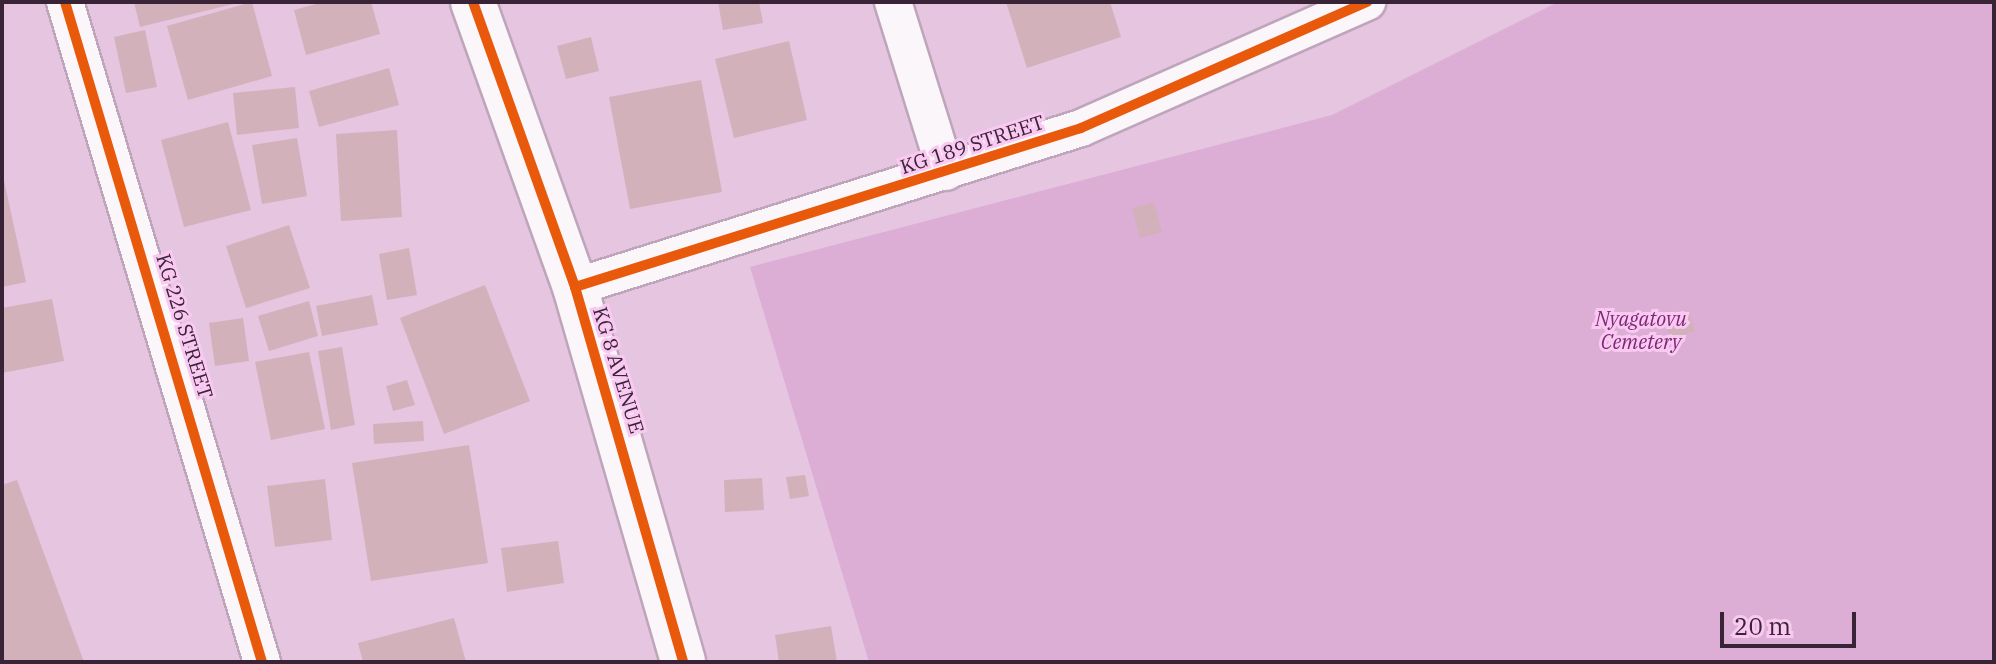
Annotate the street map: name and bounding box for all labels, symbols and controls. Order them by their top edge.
street label: KG 189 STREET [897,109,1047,179]
street label: KG 226 STREET [152,251,218,401]
street label: KG 8 AVENUE [588,304,650,436]
park label: Nyagatovu Cemetery [1595,307,1687,354]
scale bar [1724,596,1860,646]
text: 20 m [1734,610,1791,642]

